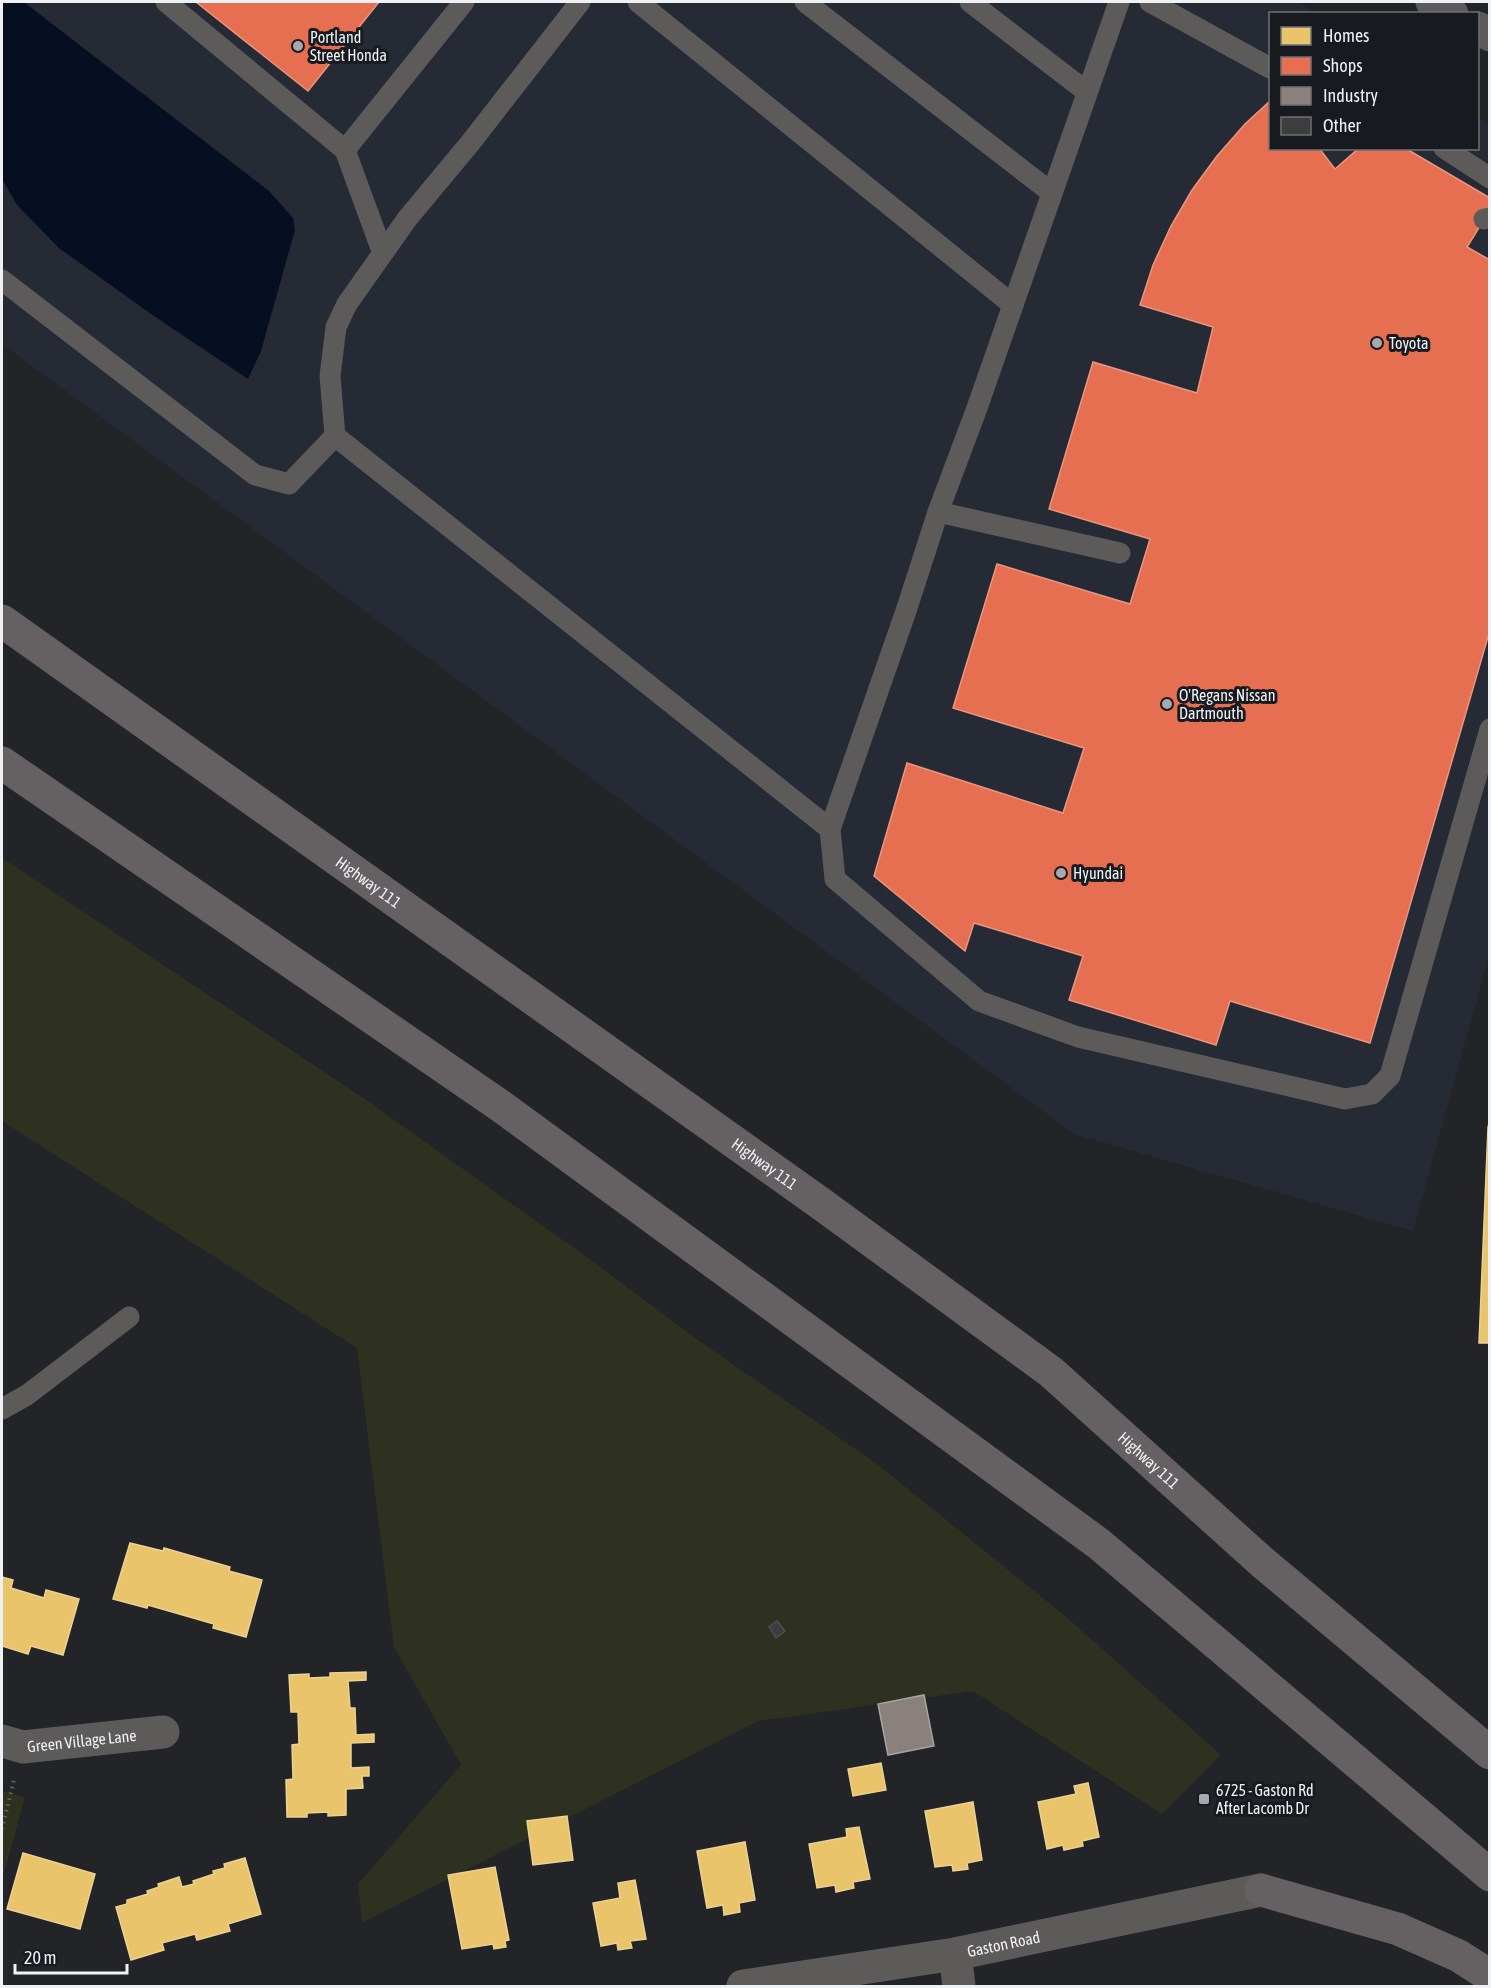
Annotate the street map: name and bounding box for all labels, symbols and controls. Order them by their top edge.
legend [1269,12,1479,150]
text: Homes [1323,25,1369,46]
place label: Portland Street Honda [310,28,387,64]
marker: Portland Street Honda [291,39,305,53]
text: Shops [1323,55,1363,76]
text: Industry [1323,85,1378,106]
text: Other [1323,115,1362,136]
place label: Toyota [1389,334,1428,353]
marker: Toyota [1370,336,1384,350]
place label: O'Regans Nissan Dartmouth [1179,686,1275,722]
marker: O'Regans Nissan Dartmouth [1160,697,1174,711]
street label: Highway 111 [333,853,405,911]
place label: Hyundai [1073,864,1123,883]
marker: Hyundai [1054,866,1068,880]
street label: Highway 111 [729,1134,801,1193]
street label: Highway 111 [1115,1428,1183,1492]
street label: Green Village Lane [26,1726,137,1755]
place label: 6725 - Gaston Rd After Lacomb Dr [1216,1781,1314,1817]
marker: 6725 - Gaston Rd After Lacomb Dr [1197,1792,1211,1806]
street label: Gaston Road [965,1927,1042,1960]
scale bar [15,1937,128,1975]
text: 20 m [24,1947,56,1968]

